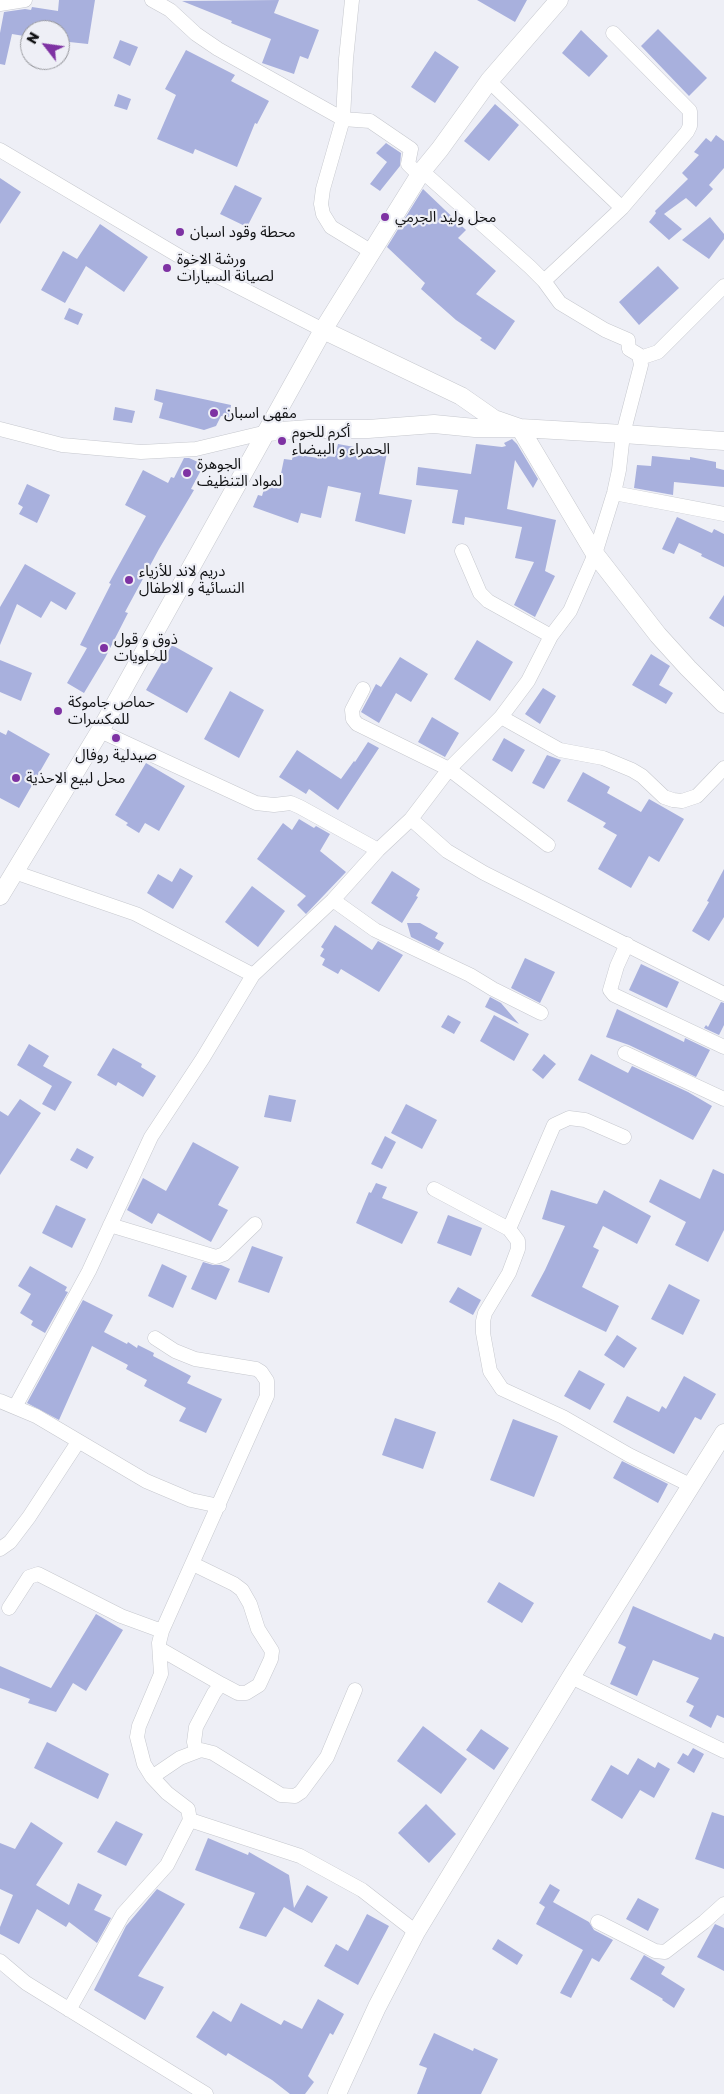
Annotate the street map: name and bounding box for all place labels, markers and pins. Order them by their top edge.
place label: محل وليد الجرمي [395,208,496,226]
marker: محل وليد الجرمي [379,211,391,223]
place label: محطة وقود اسبان [190,223,296,241]
marker: محطة وقود اسبان [174,226,186,238]
place label: ورشة الاخوة لصيانة السيارات [177,250,274,285]
marker: ورشة الاخوة لصيانة السيارات [161,262,173,274]
place label: مقهى اسبان [224,404,297,422]
marker: مقهى اسبان [208,407,220,419]
place label: أكرم للحوم الحمراء و البيضاء [292,423,390,458]
marker: أكرم للحوم الحمراء و البيضاء [276,435,288,447]
place label: الجوهرة لمواد التنظيف [197,455,282,490]
marker: الجوهرة لمواد التنظيف [181,467,193,479]
place label: دريم لاند للأزياء النسائية و الاطفال [139,562,245,597]
marker: دريم لاند للأزياء النسائية و الاطفال [123,574,135,586]
place label: ذوق و قول للحلويات [114,630,178,665]
marker: ذوق و قول للحلويات [98,642,110,654]
place label: حماص جاموكة للمكسرات [68,693,155,728]
marker: حماص جاموكة للمكسرات [52,705,64,717]
marker: صيدلية روفال [110,732,122,744]
place label: صيدلية روفال [75,746,157,764]
place label: محل لبيع الاحذية [26,769,125,787]
marker: محل لبيع الاحذية [10,772,22,784]

